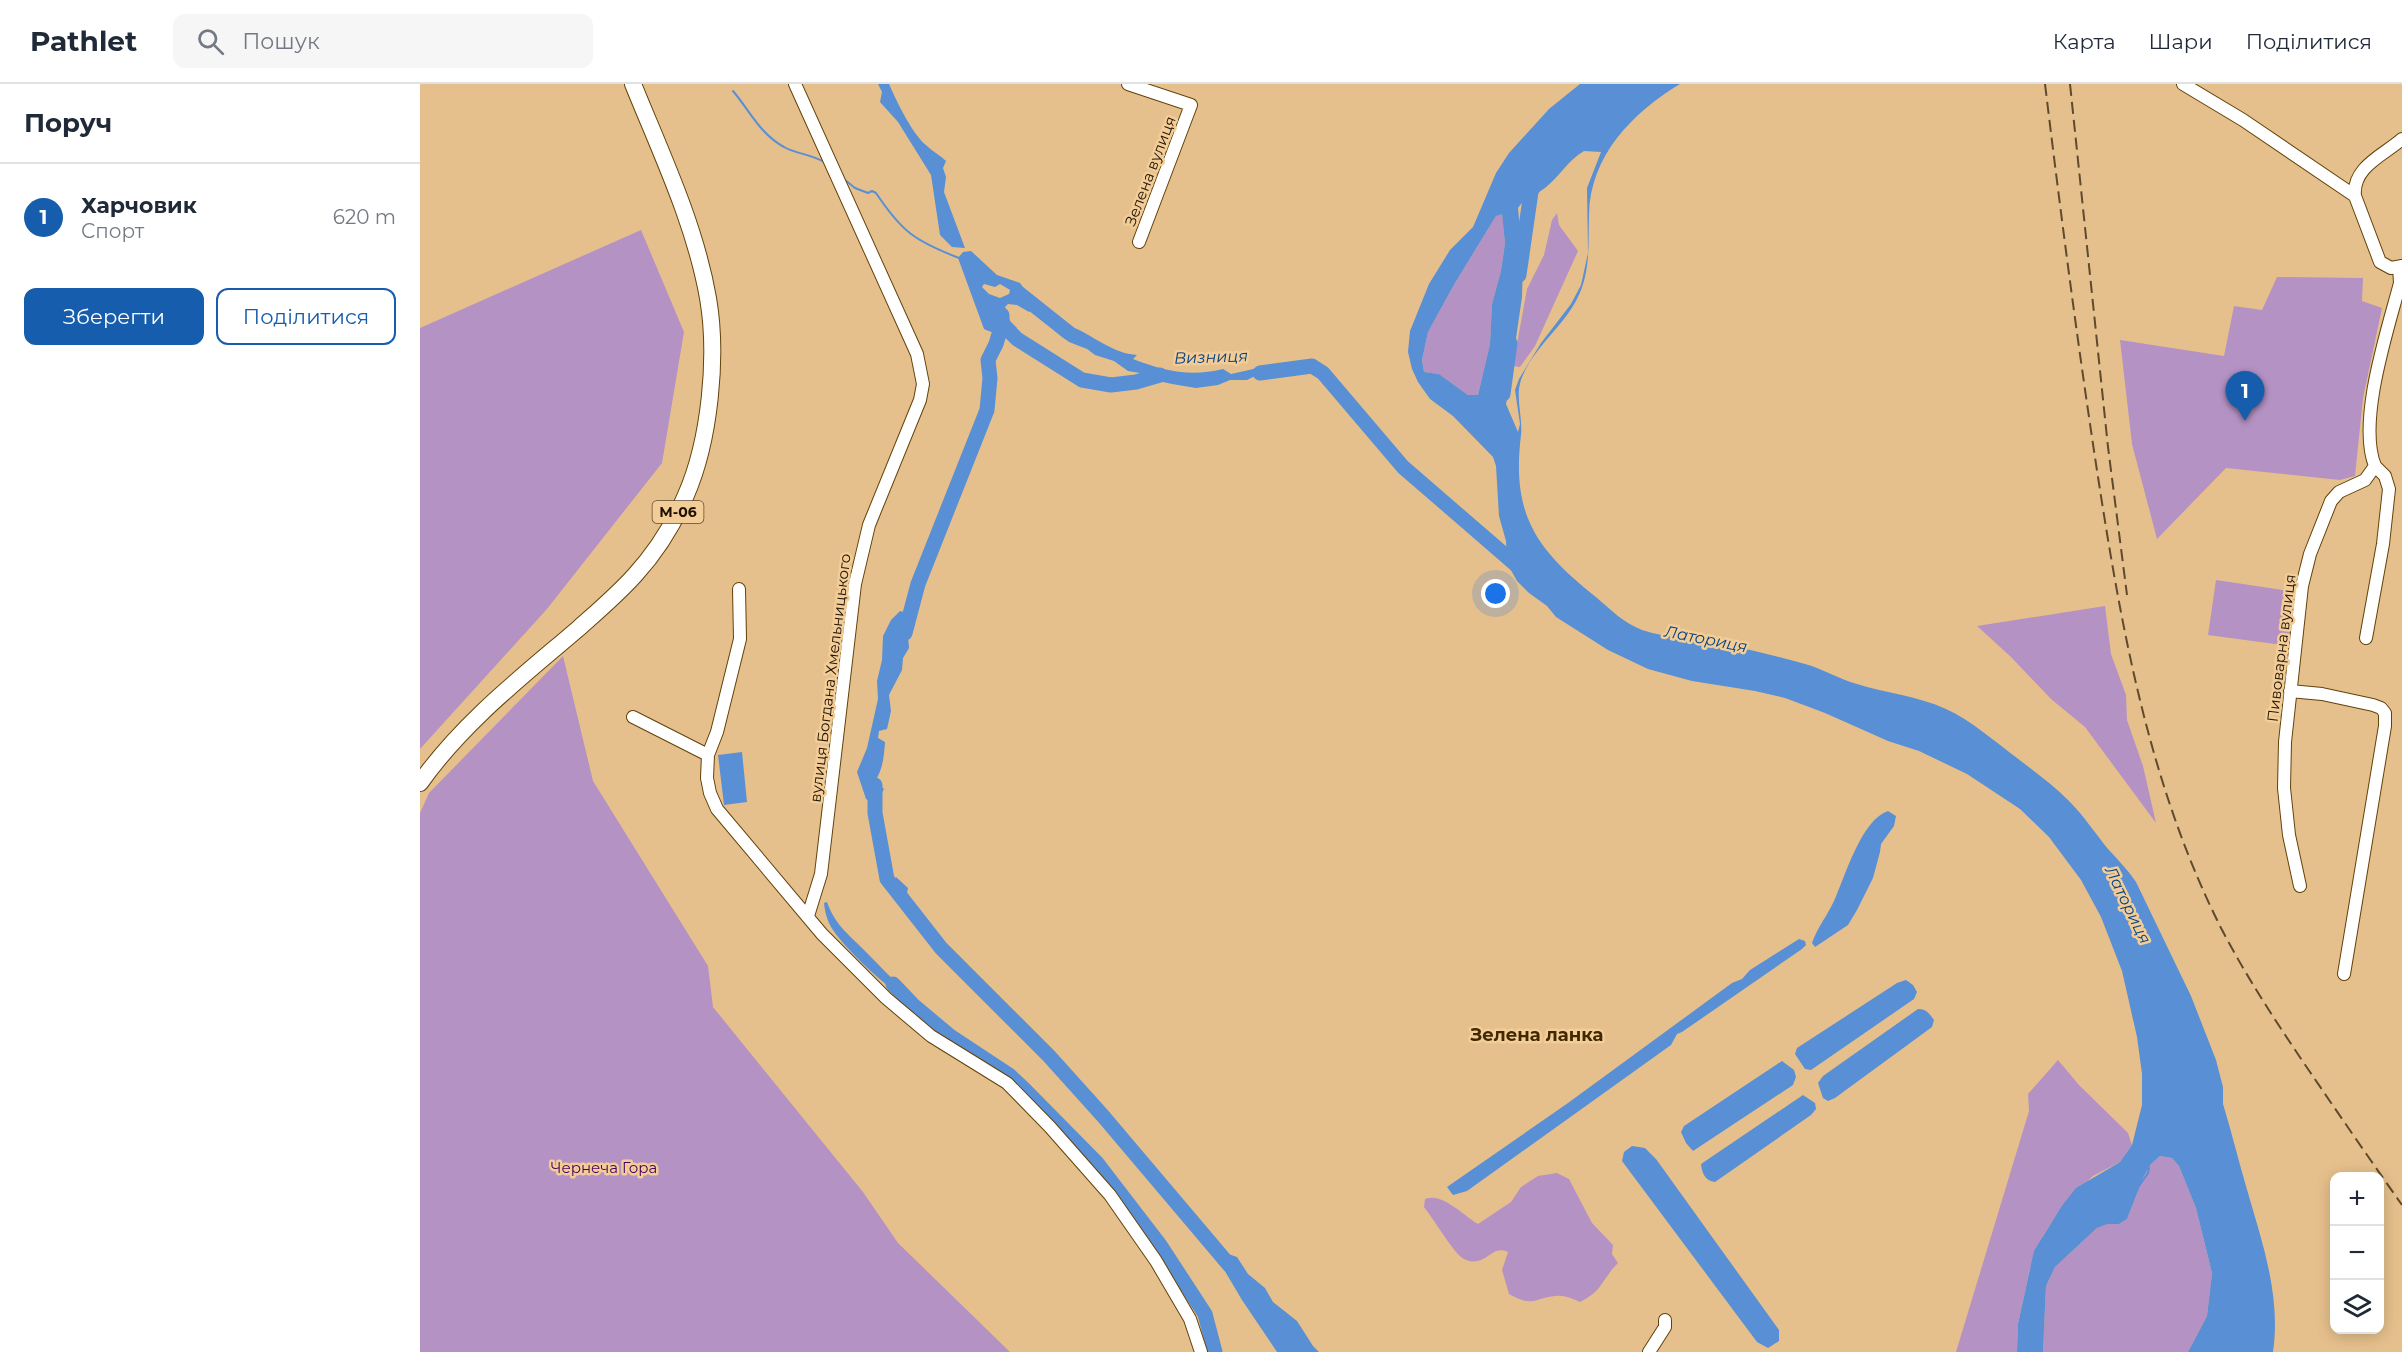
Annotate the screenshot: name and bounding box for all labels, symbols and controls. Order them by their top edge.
search box [173,14,593,68]
text: Pathlet [30,24,137,58]
icon: search [194,25,227,58]
text: Пошук [242,28,320,55]
text: Карта [2053,29,2116,54]
text: Шари [2149,29,2213,54]
text: Поділитися [2246,29,2372,54]
text: Поруч [24,107,112,139]
street label: Зелена вулиця [1120,113,1180,229]
text: Харчовик [81,192,197,219]
text: 1 [40,205,47,229]
text: 620 m [333,205,396,229]
text: Спорт [81,219,144,243]
button: Зберегти [24,288,204,345]
button: Поділитися [216,288,396,345]
water label: Визниця [1174,346,1248,368]
pin: 1 [2226,372,2264,421]
road number: М-06 [652,501,704,523]
street label: вулиця Богдана Хмельницького [805,553,855,803]
street label: Пивоварна вулиця [2263,573,2299,723]
your location [1481,579,1510,608]
water label: Латориця [1662,621,1749,656]
water label: Латориця [2101,862,2155,947]
district label: Зелена ланка [1470,1024,1603,1046]
park label: Чернеча Гора [551,1158,657,1177]
map controls [2330,1172,2384,1334]
button: + [2330,1172,2384,1226]
button: − [2330,1226,2384,1280]
button: layers [2330,1280,2384,1334]

